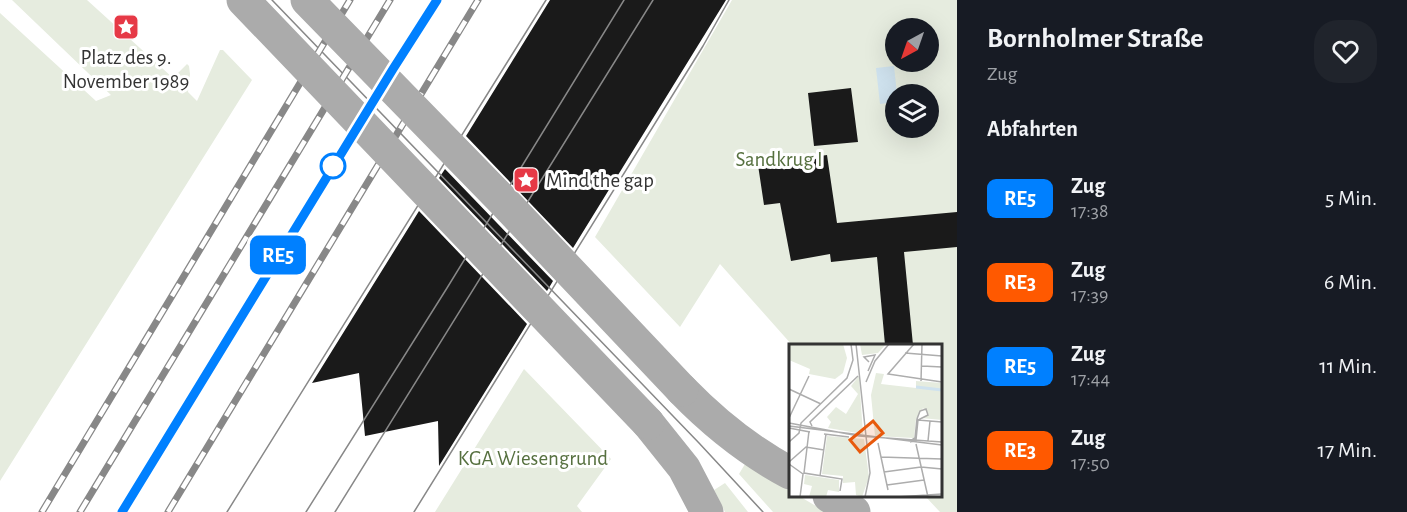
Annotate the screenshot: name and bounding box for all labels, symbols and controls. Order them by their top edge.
place icon: Platz des 9. November 1989 [111,12,141,42]
north arrow [885,18,939,72]
map controls [885,18,939,138]
button: heart [1314,20,1377,83]
text: Bornholmer Straße [987,25,1203,53]
place label: Platz des 9. November 1989 [63,47,189,92]
text: Zug [987,64,1017,84]
button: layers [885,84,939,138]
text: Abfahrten [987,118,1078,140]
park label: Sandkrug I [735,149,823,170]
unlabelled marker [320,153,346,179]
place icon: Mind the gap [511,165,541,195]
place label: Mind the gap [546,170,654,191]
text: Zug [1071,175,1105,197]
text: 5 Min. [1325,187,1377,209]
text: RE5 [1004,188,1036,209]
text: 17:38 [1071,201,1109,221]
line badge: RE5 [244,236,312,274]
text: RE5 [262,245,294,266]
text: Zug [1071,259,1105,281]
text: 6 Min. [1324,271,1377,293]
text: RE3 [1004,272,1036,293]
text: 17:39 [1071,285,1108,305]
text: Zug [1071,343,1105,365]
inset map [789,344,942,497]
text: 11 Min. [1319,355,1377,377]
text: RE5 [1004,356,1036,377]
text: 17:44 [1071,369,1110,389]
text: Zug [1071,427,1105,449]
text: 17 Min. [1318,439,1377,461]
text: RE3 [1004,440,1036,461]
park label: KGA Wiesengrund [458,448,608,469]
text: 17:50 [1071,453,1110,473]

